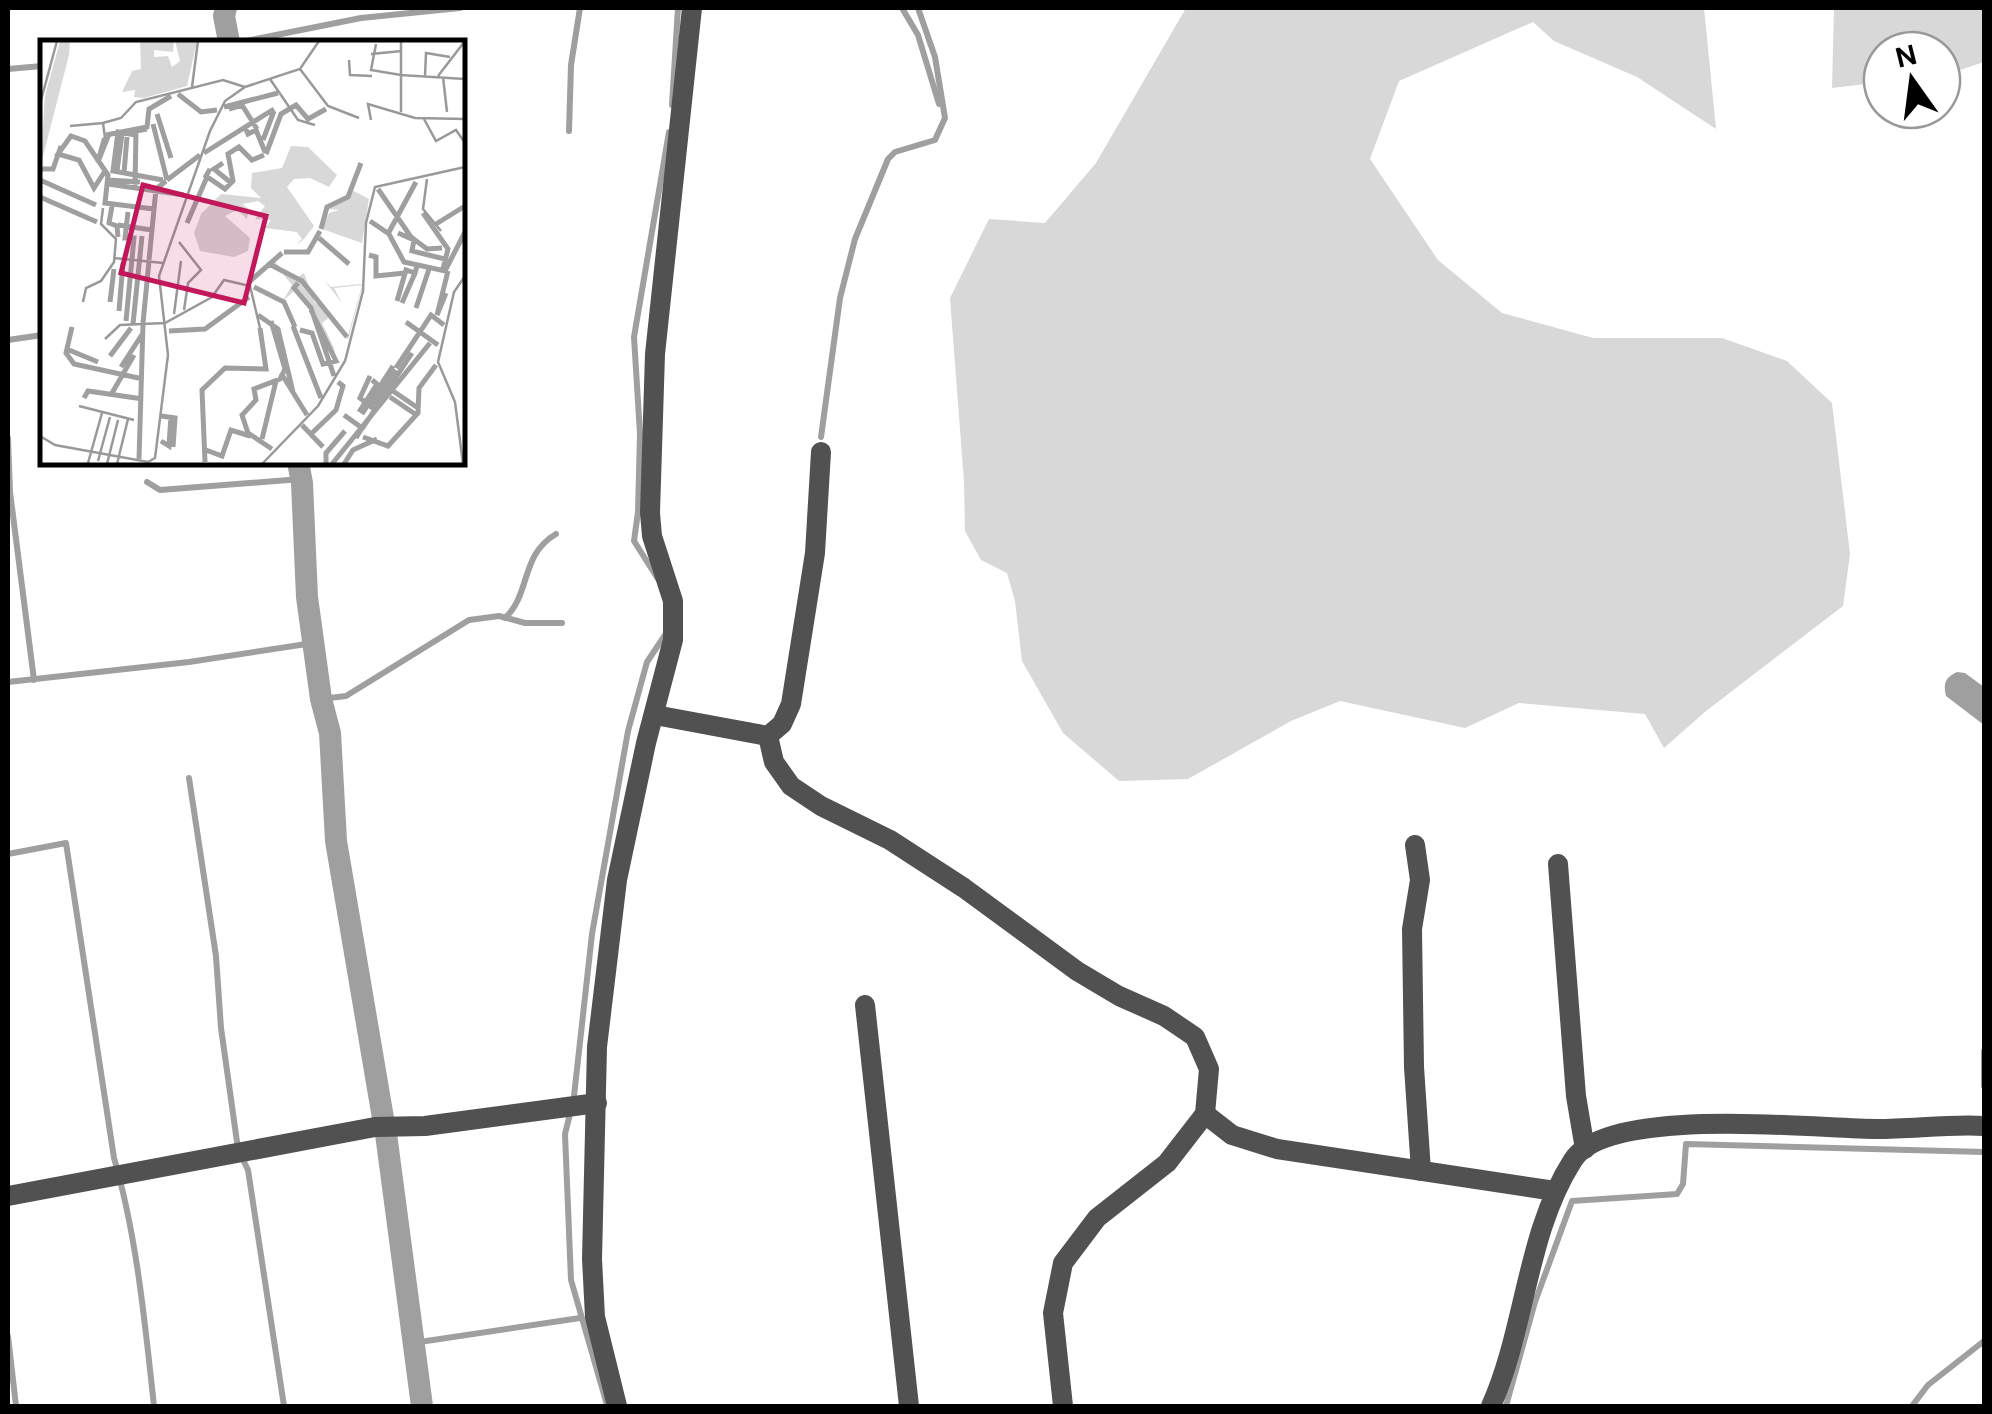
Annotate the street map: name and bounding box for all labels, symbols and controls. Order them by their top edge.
north arrow [1862,30,1962,130]
text: N [1892,36,1920,77]
inset map [40,40,465,465]

